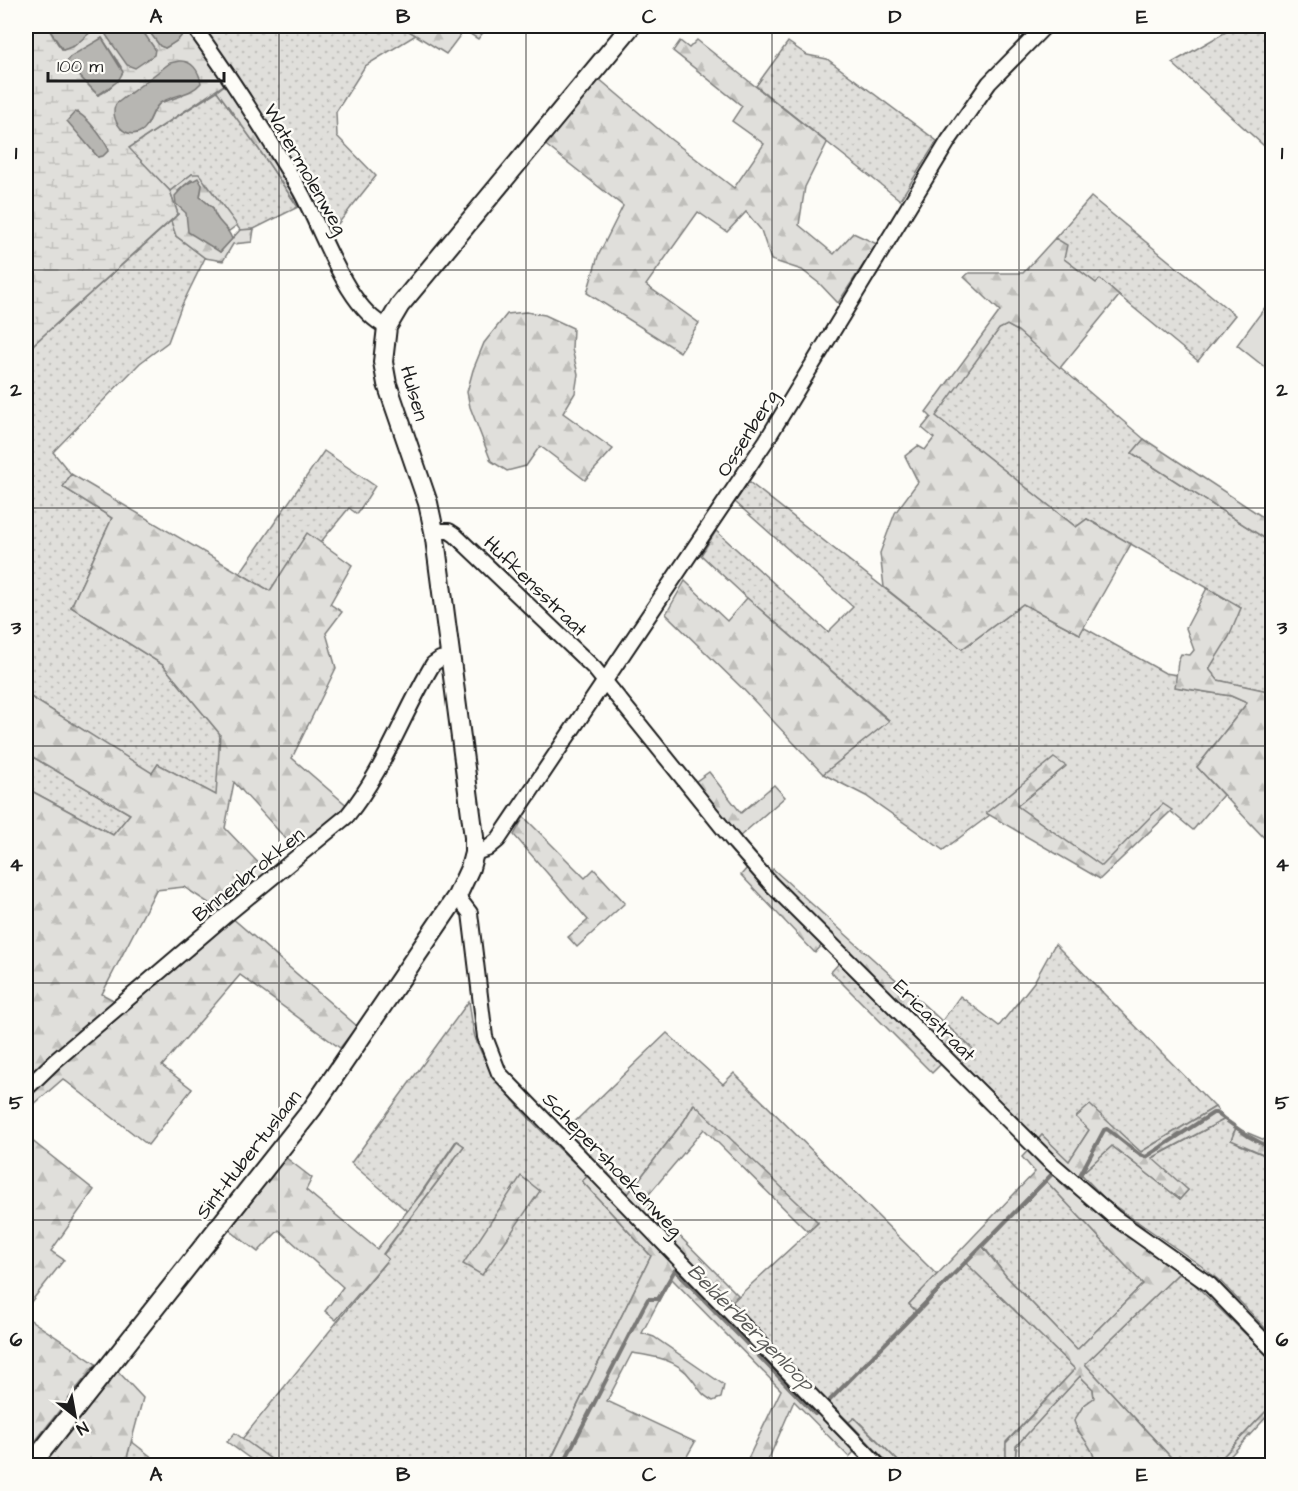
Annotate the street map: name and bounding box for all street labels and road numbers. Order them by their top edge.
street label: Watermolenweg [255,99,354,241]
street label: Hulsen [393,362,435,424]
street label: Ossenberg [710,385,786,483]
street label: Hufkensstraat [477,530,594,644]
street label: Binnenbrokken [187,821,311,929]
street label: Ericastraat [887,973,982,1068]
street label: Sint-Hubertuslaan [189,1084,308,1225]
street label: Schepershoekenweg [535,1086,689,1244]

